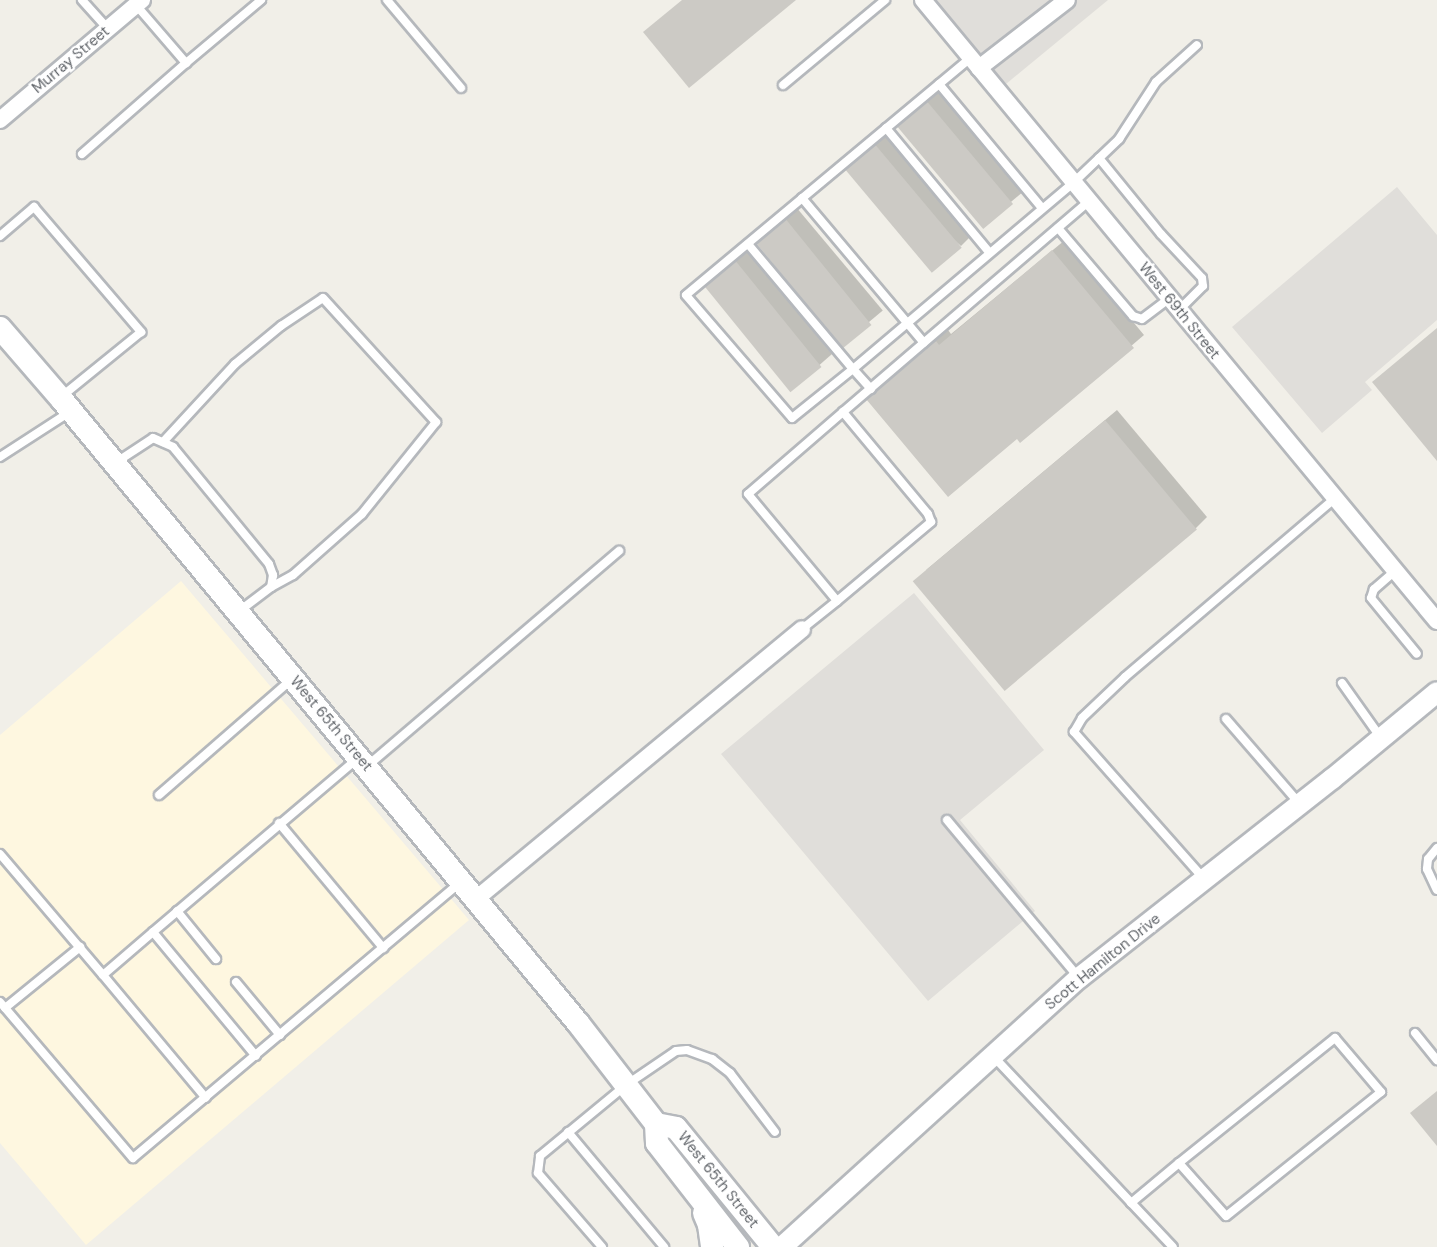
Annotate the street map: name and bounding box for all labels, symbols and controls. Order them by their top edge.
street label: Murray Street [29,23,113,97]
street label: West 69th Street [1135,259,1223,363]
street label: West 65th Street [286,673,376,775]
street label: Scott Hamilton Drive [1042,910,1164,1014]
street label: West 65th Street [674,1128,762,1232]

